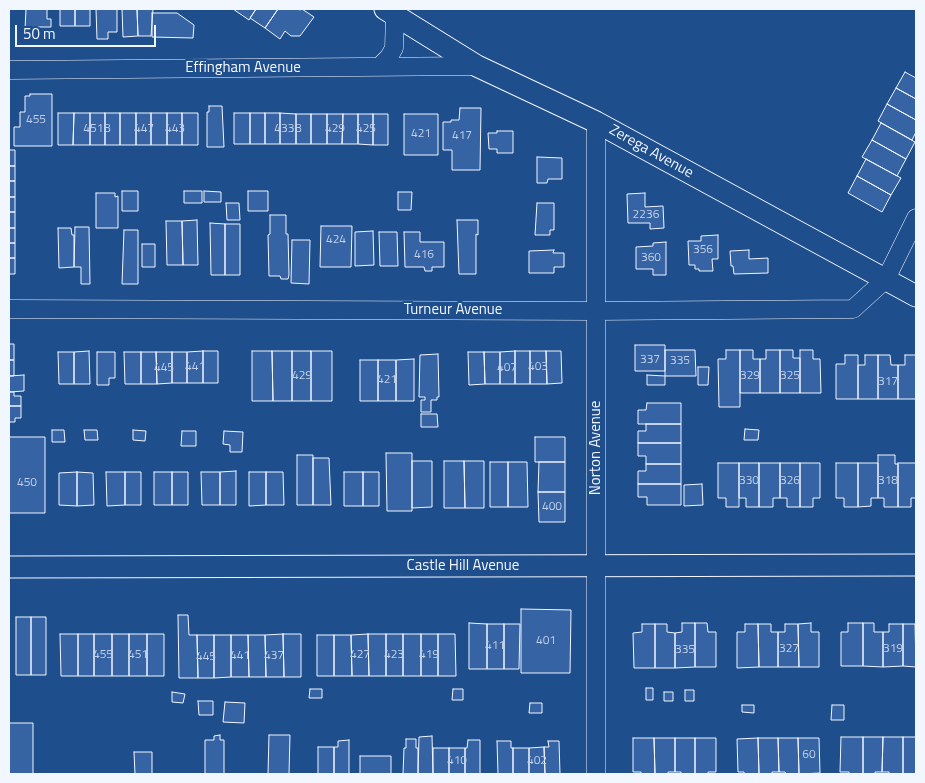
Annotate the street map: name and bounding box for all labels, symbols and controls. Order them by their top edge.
scale bar [18,15,159,47]
text: 50 m [23,22,56,45]
street label: Effingham Avenue [185,59,301,77]
house number: 455 [26,113,46,127]
street label: Zerega Avenue [606,121,696,183]
house number: 451B [83,122,111,136]
house number: 447 [134,122,154,136]
house number: 443 [165,122,185,136]
house number: 433B [274,122,302,136]
house number: 429 [325,122,345,136]
house number: 425 [356,122,376,136]
house number: 421 [411,127,431,141]
house number: 417 [452,129,472,143]
house number: 2236 [633,208,659,222]
house number: 424 [326,233,346,247]
house number: 356 [693,243,713,257]
house number: 416 [414,248,434,262]
house number: 360 [641,251,661,265]
street label: Turneur Avenue [404,301,502,319]
house number: 337 [640,353,660,367]
house number: 335 [670,354,690,368]
house number: 441 [185,360,205,374]
house number: 403 [528,360,548,374]
house number: 445 [154,361,174,375]
house number: 407 [497,361,517,375]
house number: 429 [292,369,312,383]
house number: 329 [740,369,760,383]
house number: 325 [780,369,800,383]
house number: 421 [377,373,397,387]
house number: 317 [878,375,898,389]
street label: Norton Avenue [587,401,605,495]
house number: 330 [739,474,759,488]
house number: 326 [780,474,800,488]
house number: 318 [878,474,898,488]
house number: 450 [17,476,37,490]
house number: 400 [542,500,562,514]
street label: Castle Hill Avenue [407,557,519,575]
house number: 401 [536,634,556,648]
house number: 411 [485,639,505,653]
house number: 327 [779,642,799,656]
house number: 319 [883,642,903,656]
house number: 335 [675,643,695,657]
house number: 455 [93,648,113,662]
house number: 451 [128,648,148,662]
house number: 427 [350,648,370,662]
house number: 423 [384,648,404,662]
house number: 419 [419,648,439,662]
house number: 441 [230,649,250,663]
house number: 437 [264,649,284,663]
house number: 445 [196,650,216,664]
house number: 60 [802,748,816,762]
house number: 410 [447,754,467,768]
house number: 402 [527,754,547,768]

